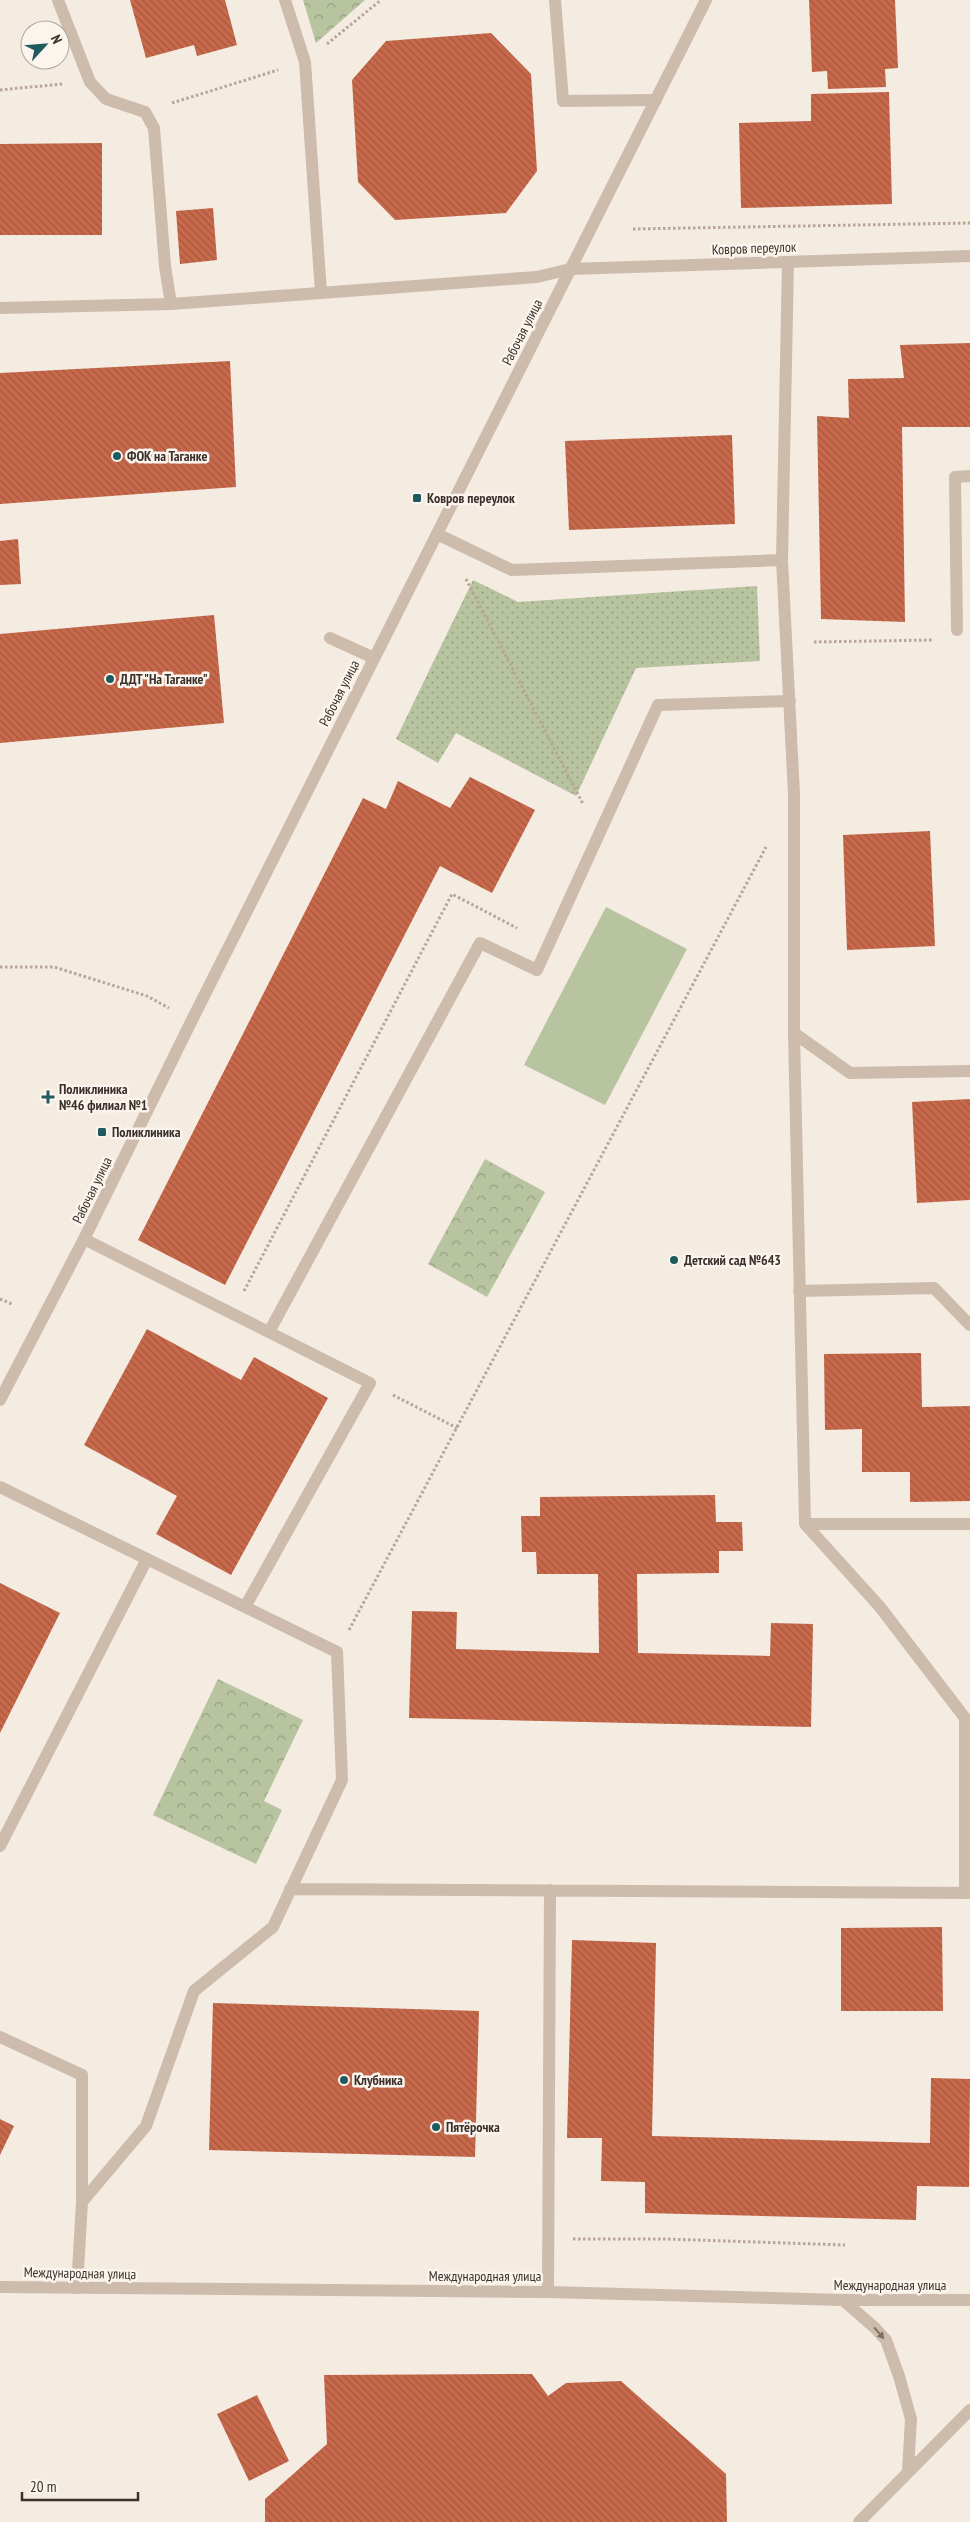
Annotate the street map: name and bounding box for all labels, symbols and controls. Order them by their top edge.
north arrow [20,20,70,70]
text: N [47,32,66,47]
street label: Ковров переулок [712,238,797,258]
street label: Рабочая улица [498,296,546,368]
place label: ФОК на Таганке [127,447,207,465]
marker: ФОК на Таганке [111,450,123,462]
place label: Ковров переулок [427,489,515,507]
marker: Ковров переулок [411,492,423,504]
street label: Рабочая улица [315,657,363,729]
place label: ДДТ "На Таганке" [120,670,208,688]
marker: ДДТ "На Таганке" [104,673,116,685]
place label: Поликлиника №46 филиал №1 [59,1080,148,1114]
marker: Поликлиника №46 филиал №1 [41,1090,55,1104]
place label: Поликлиника [112,1123,181,1141]
marker: Поликлиника [96,1126,108,1138]
street label: Рабочая улица [68,1154,116,1226]
place label: Детский сад №643 [684,1251,781,1269]
marker: Детский сад №643 [668,1254,680,1266]
place label: Клубника [354,2071,403,2089]
marker: Клубника [338,2074,350,2086]
place label: Пятёрочка [446,2118,500,2136]
marker: Пятёрочка [430,2121,442,2133]
street label: Международная улица [24,2263,136,2283]
street label: Международная улица [429,2267,541,2285]
street label: Международная улица [834,2276,946,2294]
one-way arrow [873,2326,885,2338]
scale bar [22,2470,139,2502]
text: 20 m [30,2477,56,2496]

